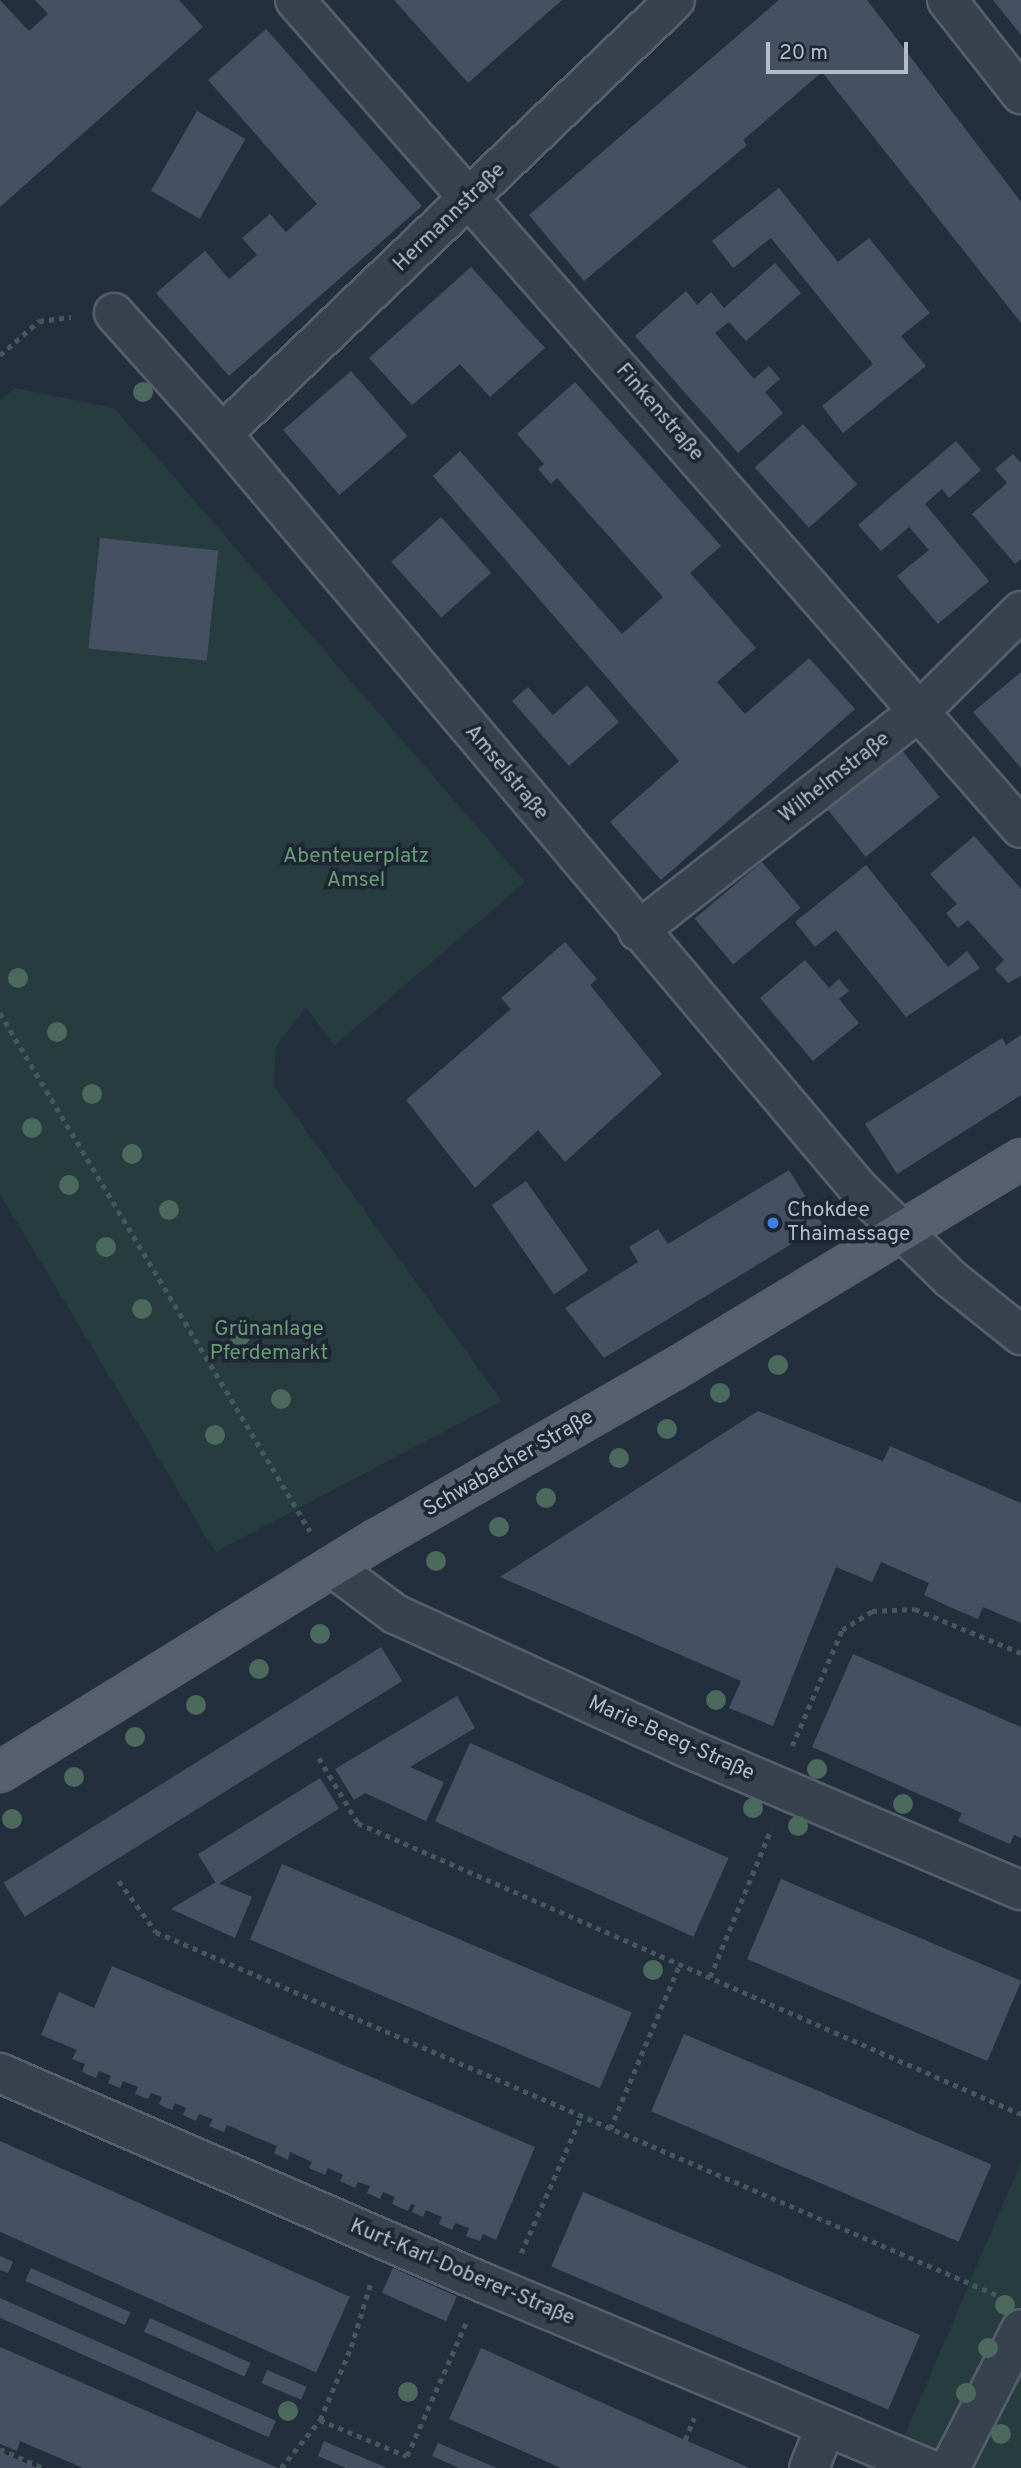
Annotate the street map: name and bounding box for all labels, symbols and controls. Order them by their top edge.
scale bar [769,28,911,72]
text: 20 m [779,40,828,67]
street label: Hermannstraße [389,158,511,278]
street label: Finkenstraße [610,359,708,467]
street label: Amselstraße [459,720,553,826]
street label: Wilhelmstraße [775,727,895,829]
park label: Abenteuerplatz Amsel [283,844,429,894]
place label: Chokdee Thaimassage [787,1198,910,1248]
marker: Chokdee Thaimassage [765,1215,781,1231]
park label: Grünanlage Pferdemarkt [210,1317,328,1367]
street label: Schwabacher Straße [420,1405,598,1523]
street label: Marie-Beeg-Straße [584,1691,758,1787]
street label: Kurt-Karl-Doberer-Straße [346,2214,578,2332]

